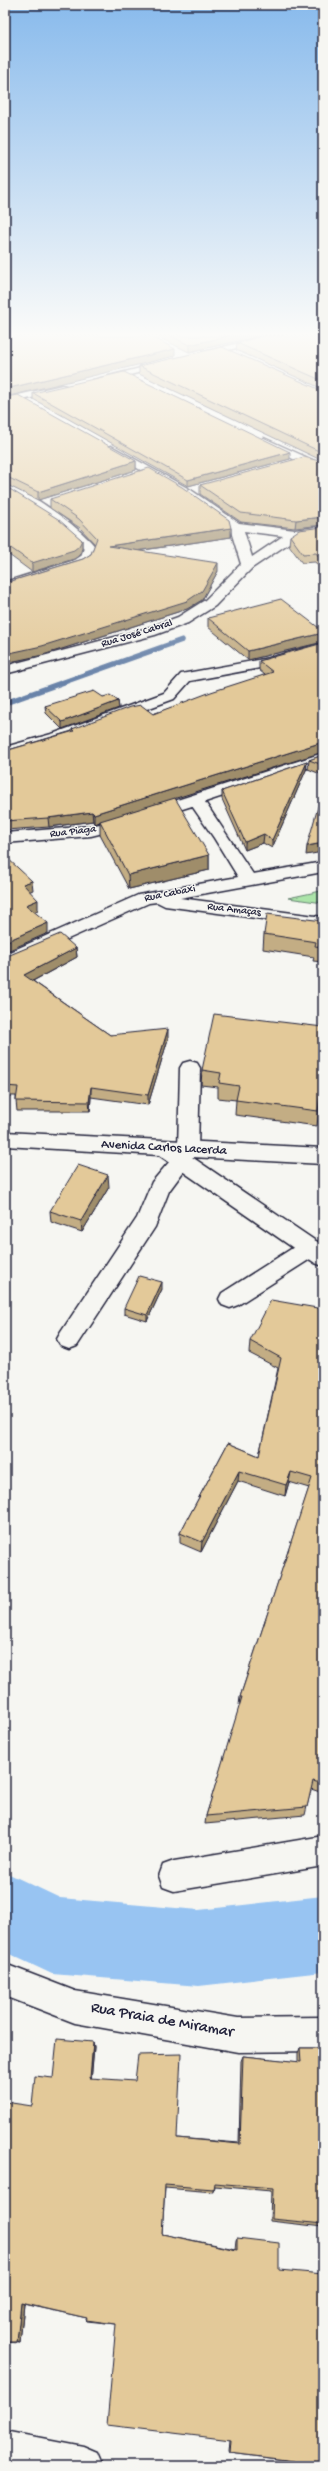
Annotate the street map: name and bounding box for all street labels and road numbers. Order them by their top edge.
street label: Rua José Cabral [100,617,175,651]
street label: Rua Piaga [49,823,98,841]
street label: Rua Cabaxi [143,883,197,905]
street label: Rua Amaças [207,901,262,919]
street label: Avenida Carlos Lacerda [101,1137,228,1159]
street label: Rua Praia de Miramar [89,1999,236,2043]

